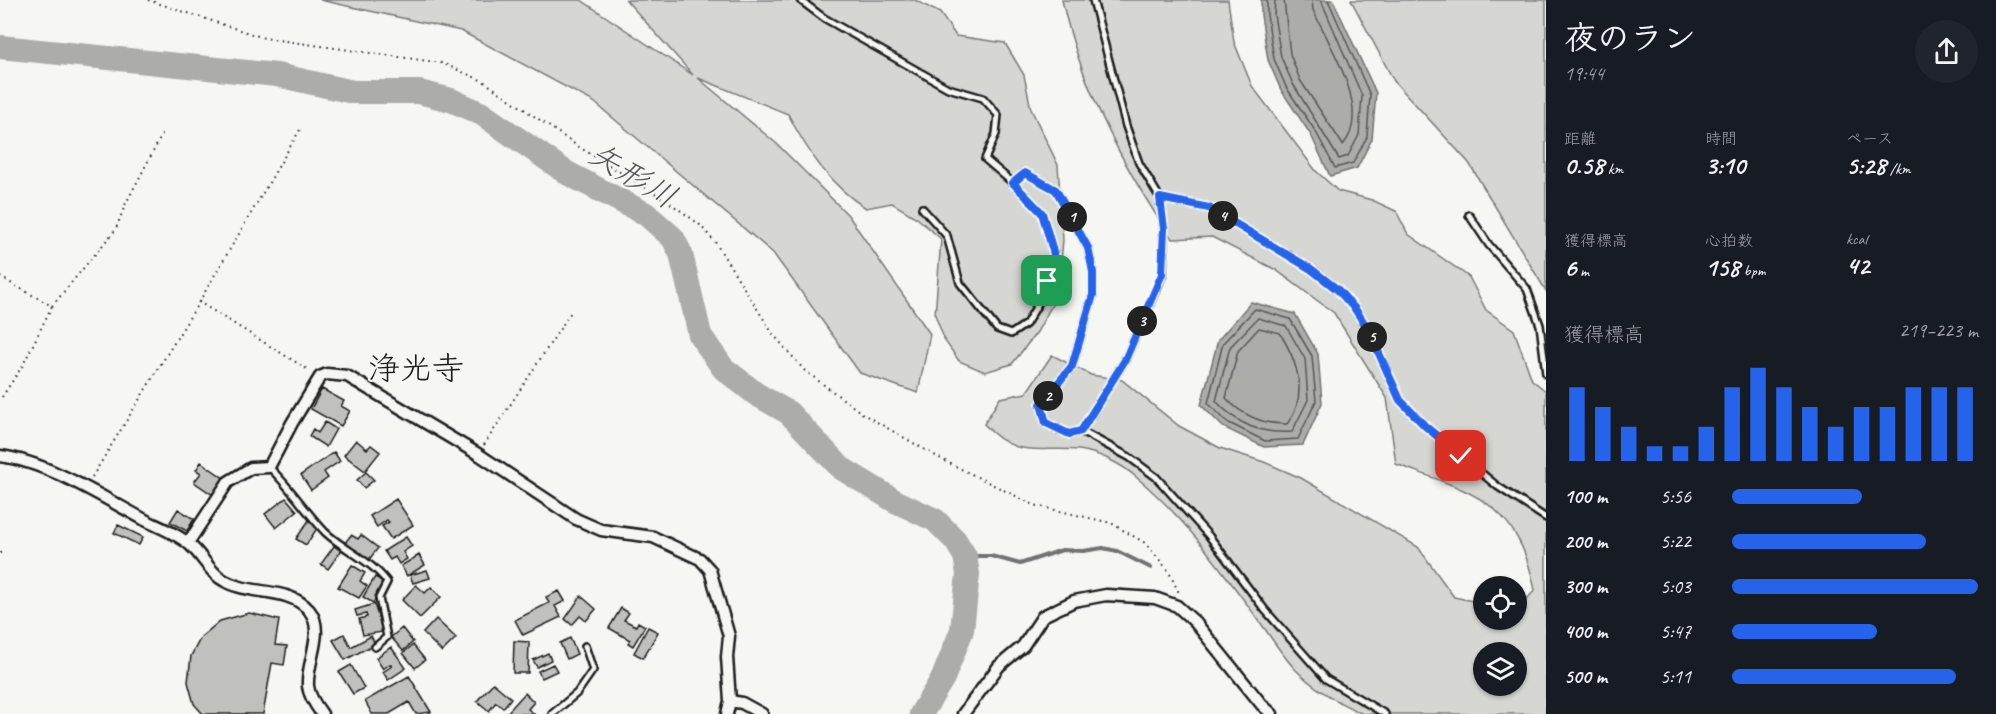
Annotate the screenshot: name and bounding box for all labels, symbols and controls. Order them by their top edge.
text: 夜のラン [1564,17,1696,59]
button: share [1915,20,1978,83]
text: 19:44 [1564,61,1604,86]
text: 距離 [1564,129,1596,149]
text: 時間 [1705,129,1737,149]
text: ペース [1846,129,1893,149]
water label: 矢形川 [581,133,684,218]
text: 0.58 [1564,149,1604,182]
text: 3:10 [1705,149,1745,182]
text: 5:28 [1846,149,1886,182]
text: km [1604,159,1623,179]
text: /km [1886,159,1911,179]
pin: 4 [1208,201,1238,231]
pin: 1 [1057,202,1087,232]
text: 4 [1219,206,1227,226]
text: 1 [1068,207,1076,227]
text: kcal [1846,229,1867,249]
text: 獲得標高 [1564,231,1628,251]
text: 心拍数 [1705,231,1753,251]
text: 42 [1846,249,1869,282]
text: 6 [1564,251,1576,284]
text: 158 [1705,251,1740,284]
pin [1021,255,1072,306]
text: m [1576,261,1589,281]
text: bpm [1740,261,1766,281]
icon: arrive [1030,264,1063,297]
pin: 3 [1127,306,1157,336]
text: 3 [1138,311,1146,331]
text: 219–223 m [1899,318,1978,343]
pin: 5 [1357,322,1387,352]
text: 獲得標高 [1564,322,1644,347]
text: 5 [1369,327,1375,347]
district label: 浄光寺 [368,348,464,389]
pin: 2 [1033,381,1063,411]
text: 2 [1044,386,1052,406]
pin [1435,430,1486,481]
icon: check [1444,439,1477,472]
text: 100 m [1564,484,1607,509]
text: 5:56 [1660,484,1691,509]
text: 200 m [1564,529,1607,554]
text: 5:22 [1660,529,1691,554]
text: 300 m [1564,574,1607,599]
text: 5:03 [1660,574,1691,599]
map controls [1473,576,1527,696]
button: locate [1473,576,1527,630]
text: 400 m [1564,619,1607,644]
text: 5:47 [1660,619,1691,644]
button: layers [1473,642,1527,696]
text: 500 m [1564,664,1607,689]
text: 5:11 [1660,664,1691,689]

